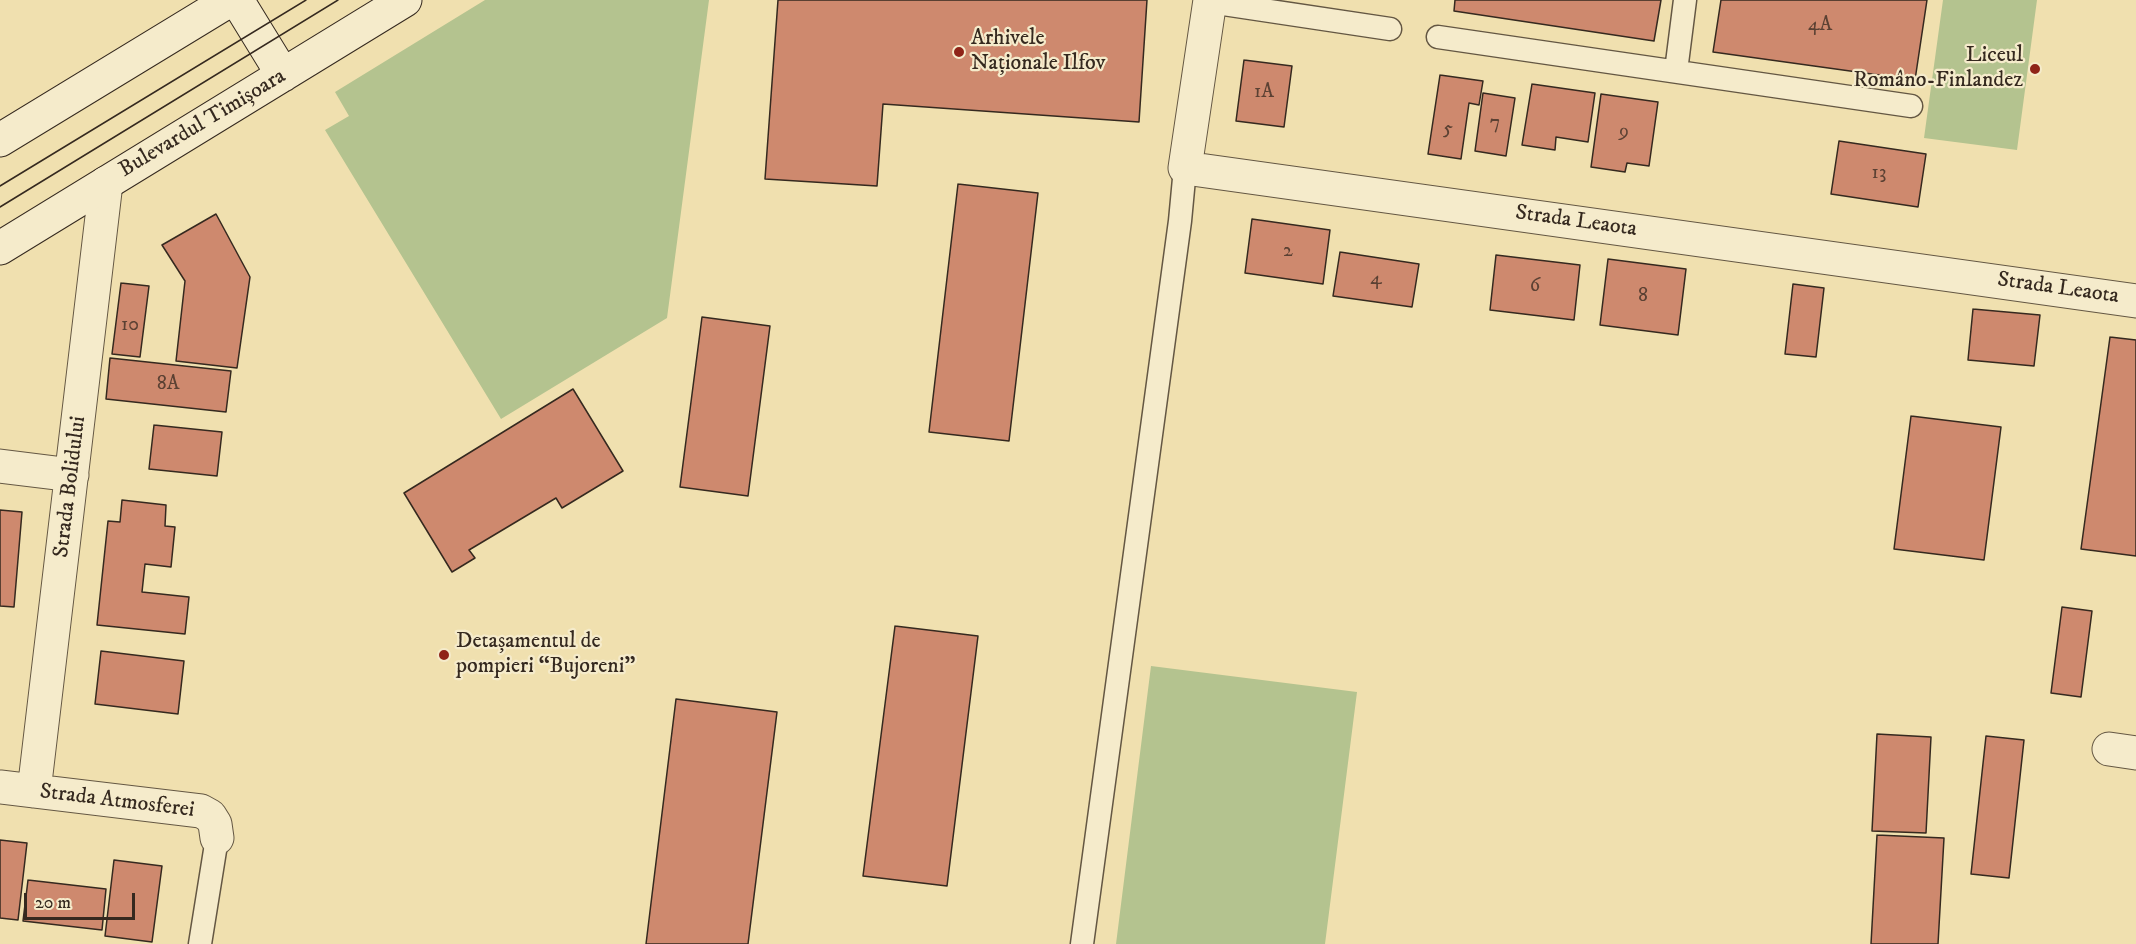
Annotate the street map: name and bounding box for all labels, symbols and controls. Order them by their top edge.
house number: 4A [1808,14,1832,38]
place label: Arhivele Naționale Ilfov [971,26,1105,78]
place label: Liceul Româno-Finlandez [1853,43,2023,94]
marker: Arhivele Naționale Ilfov [952,45,966,59]
marker: Liceul Româno-Finlandez [2028,62,2042,76]
street label: Bulevardul Timișoara [115,64,291,184]
house number: 1A [1254,81,1274,105]
house number: 7 [1490,112,1500,136]
house number: 5 [1443,118,1453,142]
house number: 9 [1619,121,1629,145]
house number: 13 [1872,162,1886,186]
street label: Strada Leaota [1513,200,1639,244]
house number: 2 [1283,240,1293,264]
street label: Strada Leaota [1995,267,2121,311]
house number: 4 [1370,268,1382,292]
house number: 6 [1530,275,1540,299]
house number: 8 [1638,285,1648,309]
house number: 10 [121,314,139,338]
house number: 8A [157,373,179,397]
street label: Strada Bolidului [49,415,93,559]
place label: Detașamentul de pompieri “Bujoreni” [456,629,635,680]
marker: Detașamentul de pompieri “Bujoreni” [437,648,451,662]
street label: Strada Atmosferei [38,779,196,825]
scale bar [27,881,138,919]
text: 20 m [35,892,71,914]

